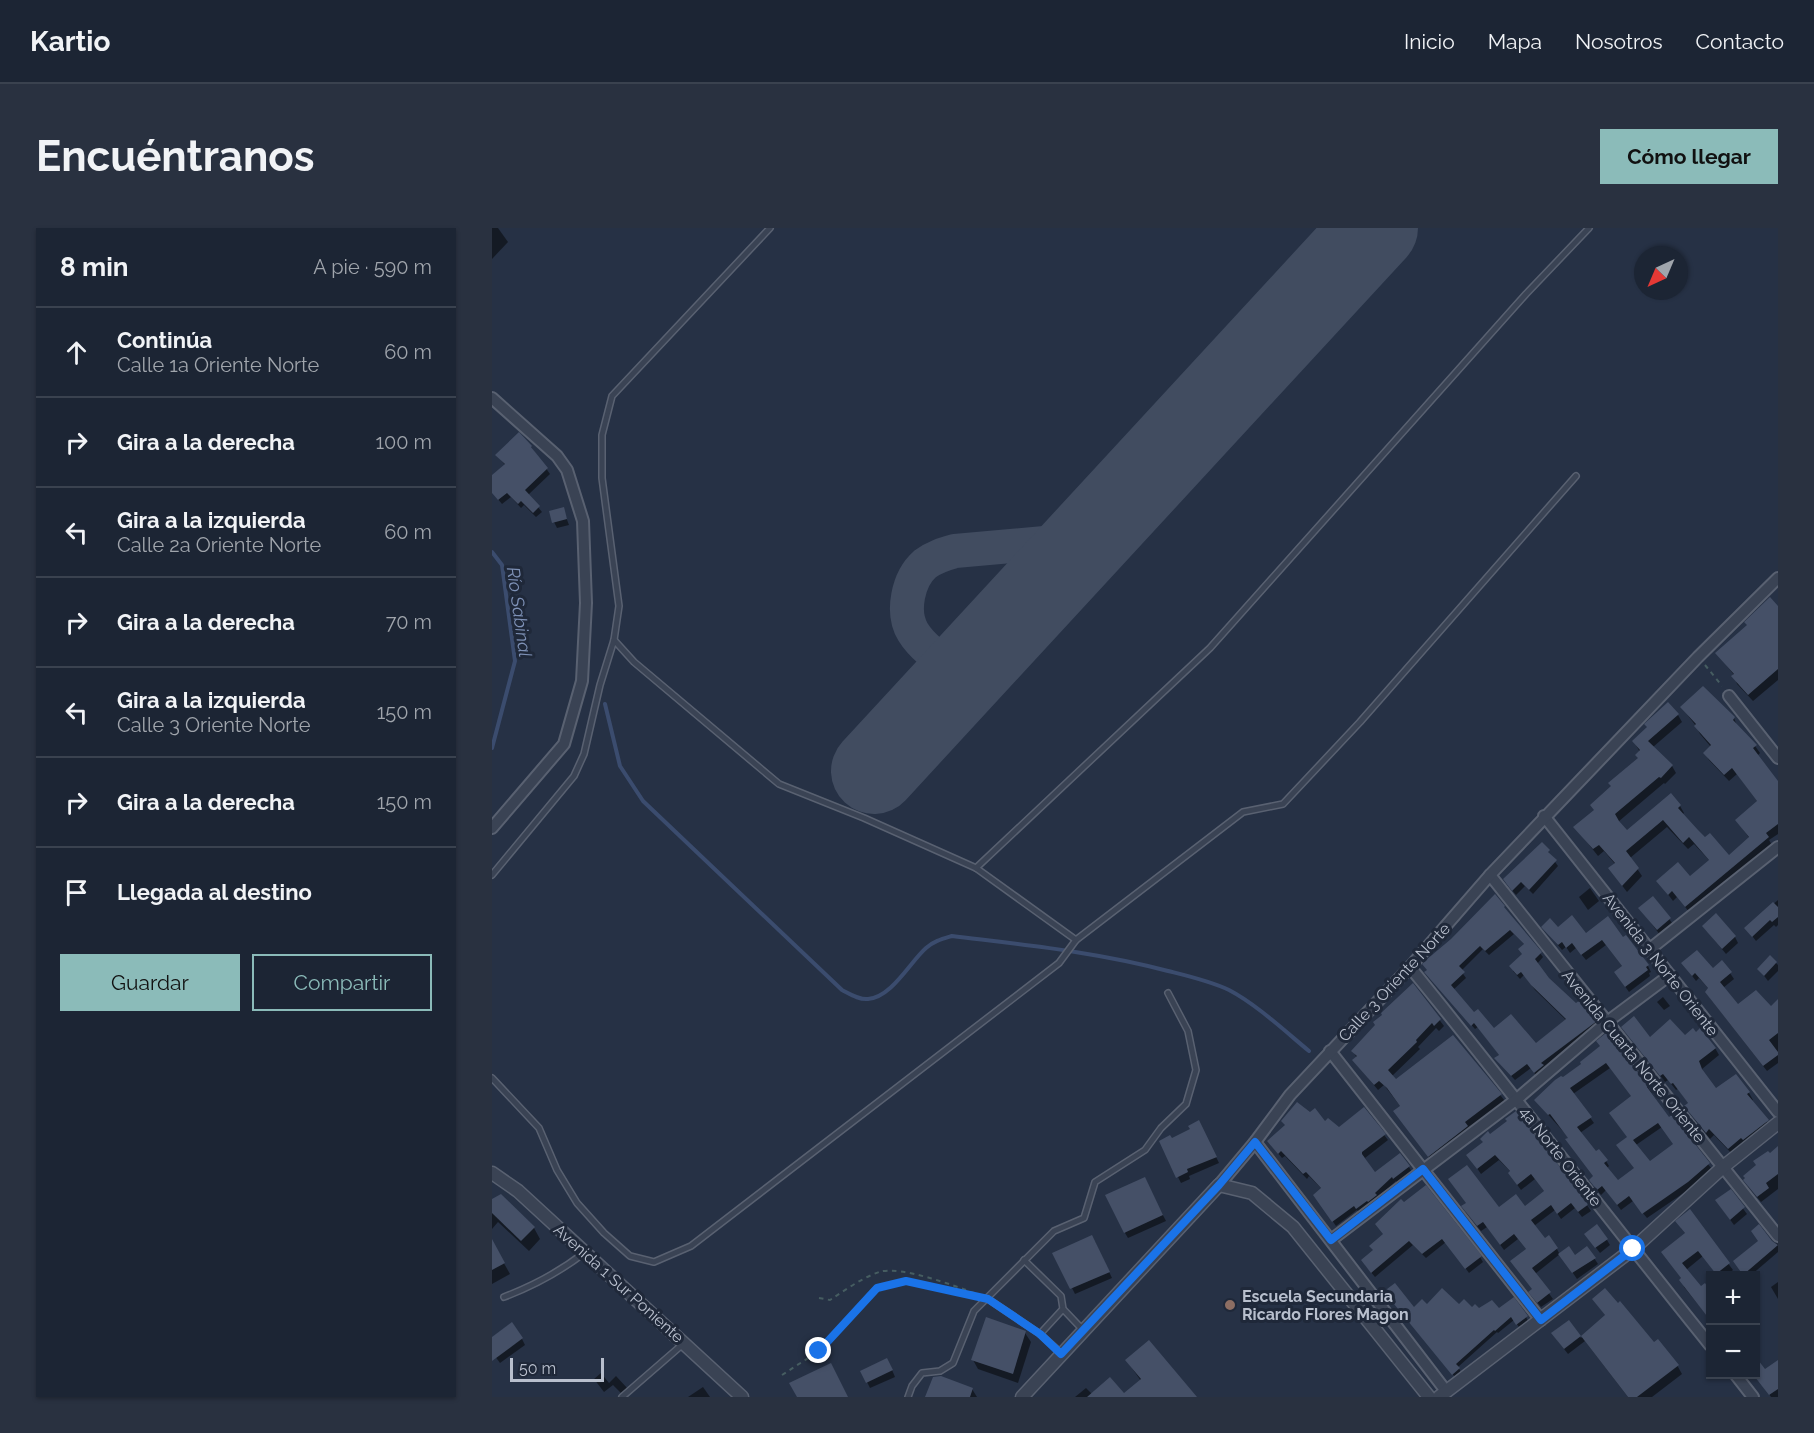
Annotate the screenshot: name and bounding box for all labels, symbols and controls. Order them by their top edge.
text: Kartio [30,25,110,58]
text: Inicio [1404,29,1455,54]
text: Mapa [1488,29,1542,54]
text: Nosotros [1575,29,1663,54]
text: Contacto [1696,29,1784,54]
button: Cómo llegar [1600,129,1778,184]
text: Encuéntranos [36,132,315,181]
north arrow [1634,246,1688,300]
text: 8 min [60,252,128,282]
text: A pie · 590 m [313,255,432,279]
text: Continúa [117,327,212,353]
icon: ahead [60,336,93,369]
text: 60 m [384,340,432,364]
text: Calle 1a Oriente Norte [117,353,319,377]
icon: right [60,426,93,459]
text: Gira a la derecha [117,429,295,455]
text: 100 m [375,430,432,454]
text: Gira a la izquierda [117,507,306,533]
icon: left [60,516,93,549]
text: 60 m [384,520,432,544]
text: Calle 2a Oriente Norte [117,533,321,557]
water label: Río Sabinal [503,565,536,659]
icon: right [60,606,93,639]
text: Gira a la derecha [117,609,295,635]
text: 70 m [386,610,432,634]
text: Gira a la izquierda [117,687,306,713]
icon: left [60,696,93,729]
text: 150 m [377,700,432,724]
text: Calle 3 Oriente Norte [117,713,311,737]
icon: right [60,786,93,819]
text: Gira a la derecha [117,789,295,815]
text: 150 m [377,790,432,814]
icon: arrive [60,876,93,909]
text: Llegada al destino [117,879,312,905]
street label: Avenida 3 Norte Oriente [1599,889,1722,1040]
street label: Calle 3 Oriente Norte [1335,919,1454,1045]
button: Guardar [60,954,240,1011]
button: Compartir [252,954,432,1011]
street label: Avenida Cuarta Norte Oriente [1558,966,1709,1147]
street label: 4a Norte Oriente [1516,1102,1606,1210]
street label: Avenida 1 Sur Poniente [550,1220,688,1347]
route start [1619,1235,1645,1261]
map controls [1706,1271,1760,1379]
button: + [1706,1271,1760,1325]
place label: Escuela Secundaria Ricardo Flores Magon [1242,1287,1409,1324]
marker: Escuela Secundaria Ricardo Flores Magon [1223,1298,1237,1312]
button: − [1706,1325,1760,1379]
route end [805,1337,831,1363]
scale bar [510,1355,604,1382]
text: 50 m [519,1359,556,1378]

